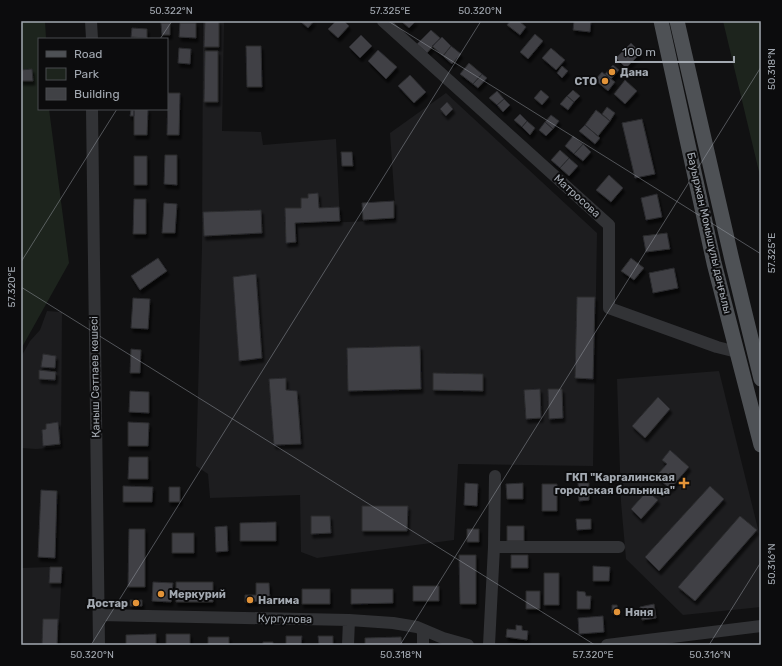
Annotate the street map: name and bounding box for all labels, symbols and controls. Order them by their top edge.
text: 50.322°N [149,5,193,17]
text: 57.325°E [370,5,410,17]
text: 50.320°N [458,5,502,17]
legend [38,38,168,110]
scale bar [616,38,734,64]
text: 100 m [622,45,656,59]
text: Road [74,47,102,61]
text: 50.318°N [766,48,778,90]
place label: Дана [620,66,649,79]
text: Park [74,67,100,81]
marker: Дана [607,67,617,77]
place label: СТО [575,75,597,88]
marker: СТО [600,76,610,86]
text: Building [74,87,120,101]
street label: Бауыржан Момышұлы даңғылы [684,151,734,315]
street label: Матросова [551,172,603,220]
text: 57.325°E [766,233,778,273]
text: 57.320°E [6,266,18,308]
street label: Қаныш Сәтпаев көшесі [87,316,103,438]
place label: ГКП "Каргалинская городская больница" [555,471,675,497]
marker: ГКП "Каргалинская городская больница" [678,477,690,489]
text: 50.316°N [766,543,778,585]
place label: Меркурий [169,588,226,601]
marker: Меркурий [156,589,166,599]
place label: Нагима [258,594,299,607]
marker: Нагима [245,595,255,605]
place label: Достар [87,597,128,610]
marker: Достар [131,598,141,608]
place label: Няня [625,606,654,619]
marker: Няня [612,607,622,617]
street label: Кургулова [258,612,312,626]
text: 50.320°N [70,649,114,661]
text: 50.318°N [380,649,422,661]
text: 57.320°E [572,649,614,661]
text: 50.316°N [689,649,731,661]

